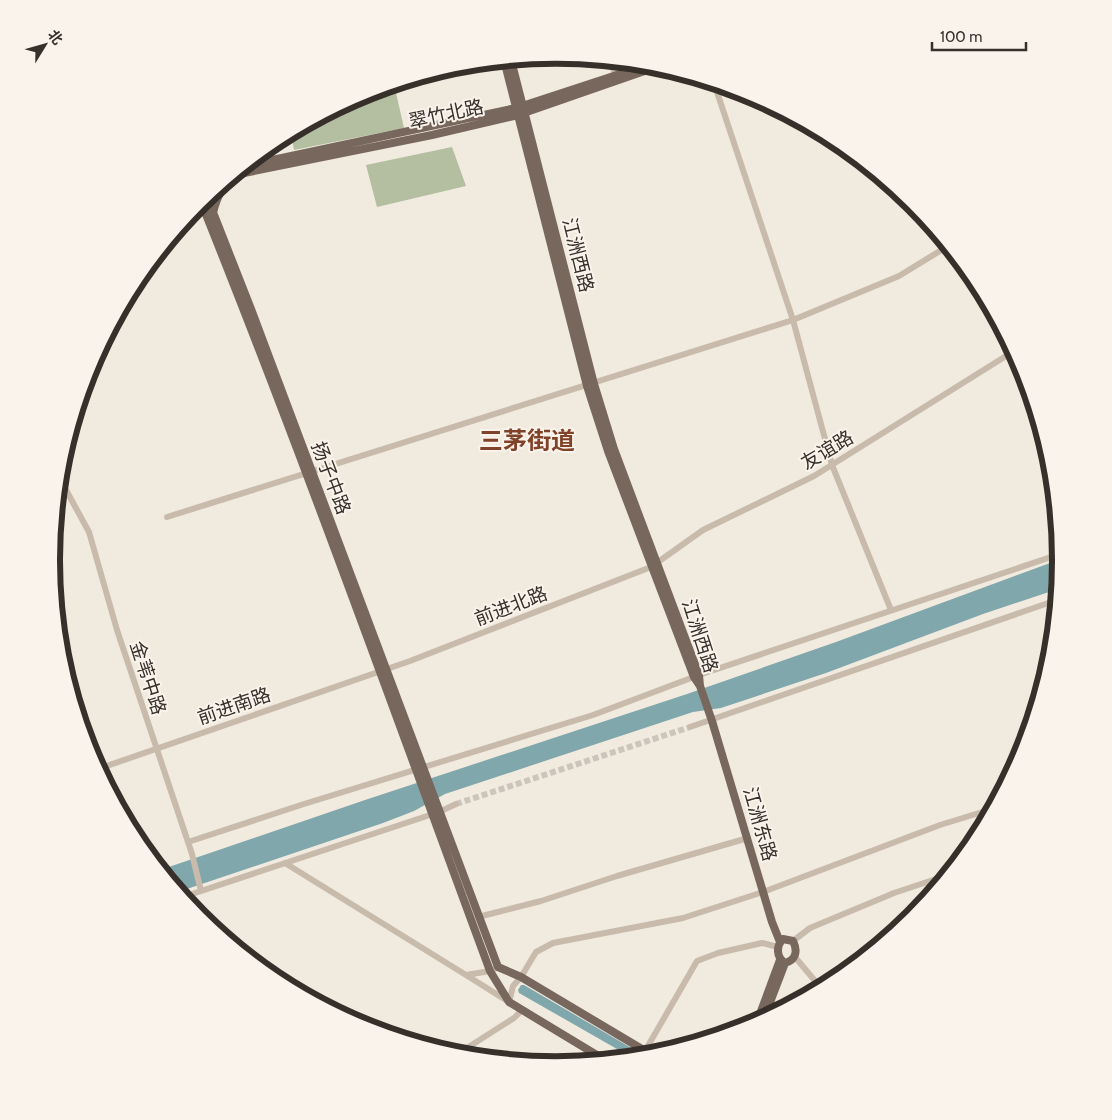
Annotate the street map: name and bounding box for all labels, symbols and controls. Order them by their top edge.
north arrow [20,20,70,70]
scale bar [932,20,1026,52]
text: 北 [44,26,67,48]
text: 100 m [940,28,982,46]
street label: 翠竹北路 [406,95,486,133]
street label: 江洲西路 [558,215,598,295]
street label: 友谊路 [797,425,857,475]
district label: 三茅街道 [479,426,575,455]
street label: 扬子中路 [307,438,355,518]
street label: 前进北路 [471,582,551,630]
street label: 江洲西路 [677,596,723,676]
street label: 金苇中路 [125,638,171,718]
street label: 前进南路 [194,683,274,729]
street label: 江洲东路 [738,784,782,864]

